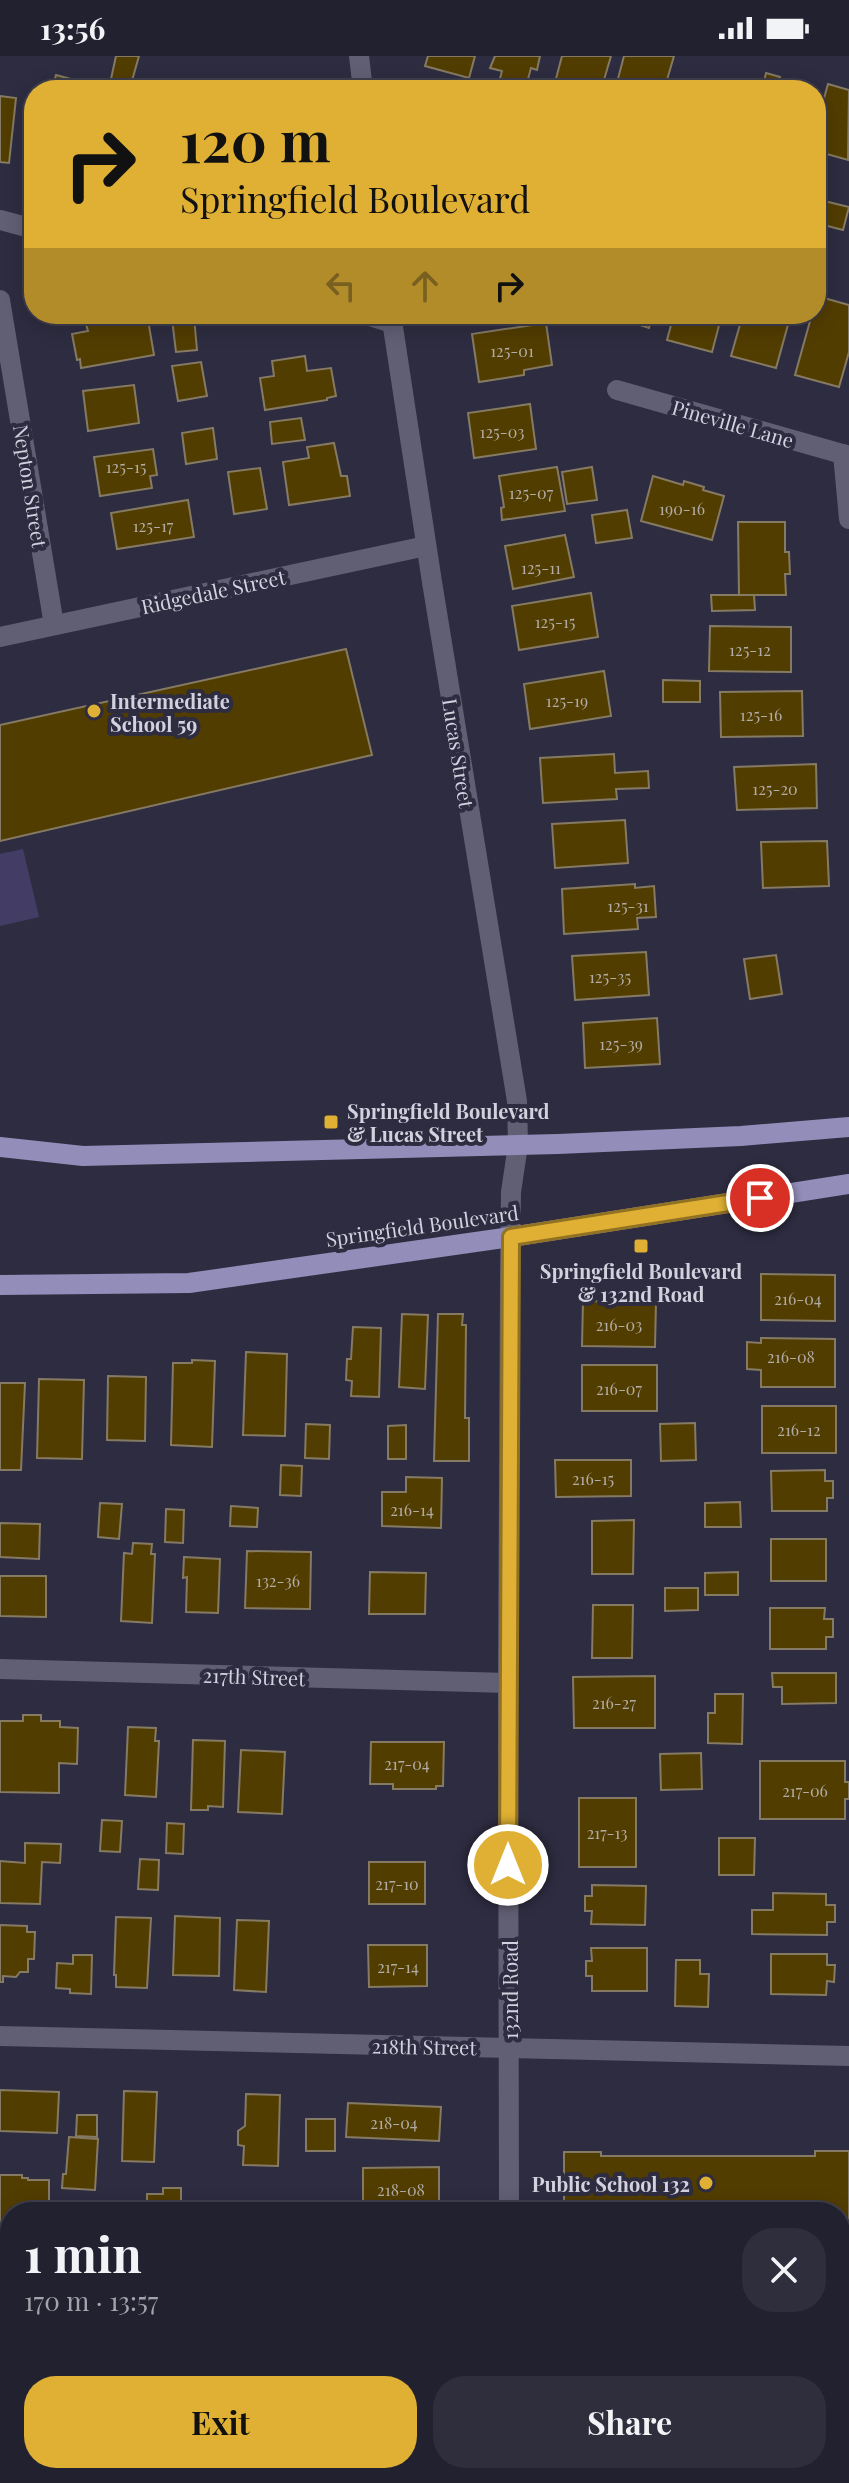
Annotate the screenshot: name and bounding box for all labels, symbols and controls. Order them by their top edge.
text: 13:56 [40,8,105,48]
text: 120 m [180,102,331,177]
icon: right [48,112,152,216]
text: Springfield Boulevard [180,174,530,222]
icon: left [319,264,363,308]
icon: ahead [403,264,447,308]
icon: right [487,264,531,308]
house number: 125-01 [490,340,534,361]
street label: Pineville Lane [669,393,797,453]
house number: 125-03 [479,421,525,442]
street label: Nepton Street [8,423,54,550]
house number: 125-15 [106,456,146,477]
house number: 125-07 [509,482,554,503]
house number: 190-16 [659,498,705,519]
house number: 125-17 [133,515,174,536]
house number: 125-11 [521,557,561,578]
street label: Ridgedale Street [138,562,289,619]
house number: 125-15 [535,611,575,632]
house number: 125-12 [729,639,771,660]
place label: Intermediate School 59 [110,687,230,737]
house number: 125-19 [546,690,588,711]
street label: Lucas Street [437,696,481,811]
marker: Intermediate School 59 [85,702,103,720]
house number: 125-16 [740,704,782,725]
house number: 125-20 [752,778,798,799]
house number: 125-31 [607,895,649,916]
house number: 125-35 [589,966,631,987]
house number: 125-39 [599,1033,643,1054]
place label: Springfield Boulevard & Lucas Street [347,1097,550,1147]
marker: Springfield Boulevard & Lucas Street [322,1113,340,1131]
pin [726,1164,794,1232]
icon: arrive [738,1176,782,1220]
street label: Springfield Boulevard [324,1198,521,1252]
marker: Springfield Boulevard & 132nd Road [632,1237,650,1255]
place label: Springfield Boulevard & 132nd Road [540,1257,742,1307]
house number: 216-04 [774,1288,822,1309]
house number: 216-03 [596,1314,642,1335]
house number: 216-08 [767,1346,815,1367]
house number: 216-07 [596,1378,642,1399]
house number: 216-12 [777,1419,821,1440]
house number: 216-15 [572,1468,614,1489]
house number: 216-14 [390,1499,434,1520]
house number: 132-36 [256,1570,300,1591]
street label: 217th Street [202,1661,307,1691]
house number: 216-27 [592,1692,636,1713]
house number: 217-04 [384,1753,430,1774]
house number: 217-06 [782,1780,828,1801]
house number: 217-13 [587,1822,627,1843]
position arrow [466,1823,550,1907]
house number: 217-10 [375,1873,419,1894]
street label: 132nd Road [496,1940,523,2040]
house number: 217-14 [377,1956,419,1977]
street label: 218th Street [371,2032,478,2060]
house number: 218-04 [370,2112,418,2133]
place label: Public School 132 [532,2170,690,2197]
marker: Public School 132 [697,2174,715,2192]
house number: 218-08 [377,2179,425,2200]
text: 1 min [24,2221,142,2285]
button: close [742,2228,826,2312]
text: 170 m · 13:57 [24,2283,158,2318]
button: Exit [24,2376,417,2468]
button: Share [433,2376,826,2468]

